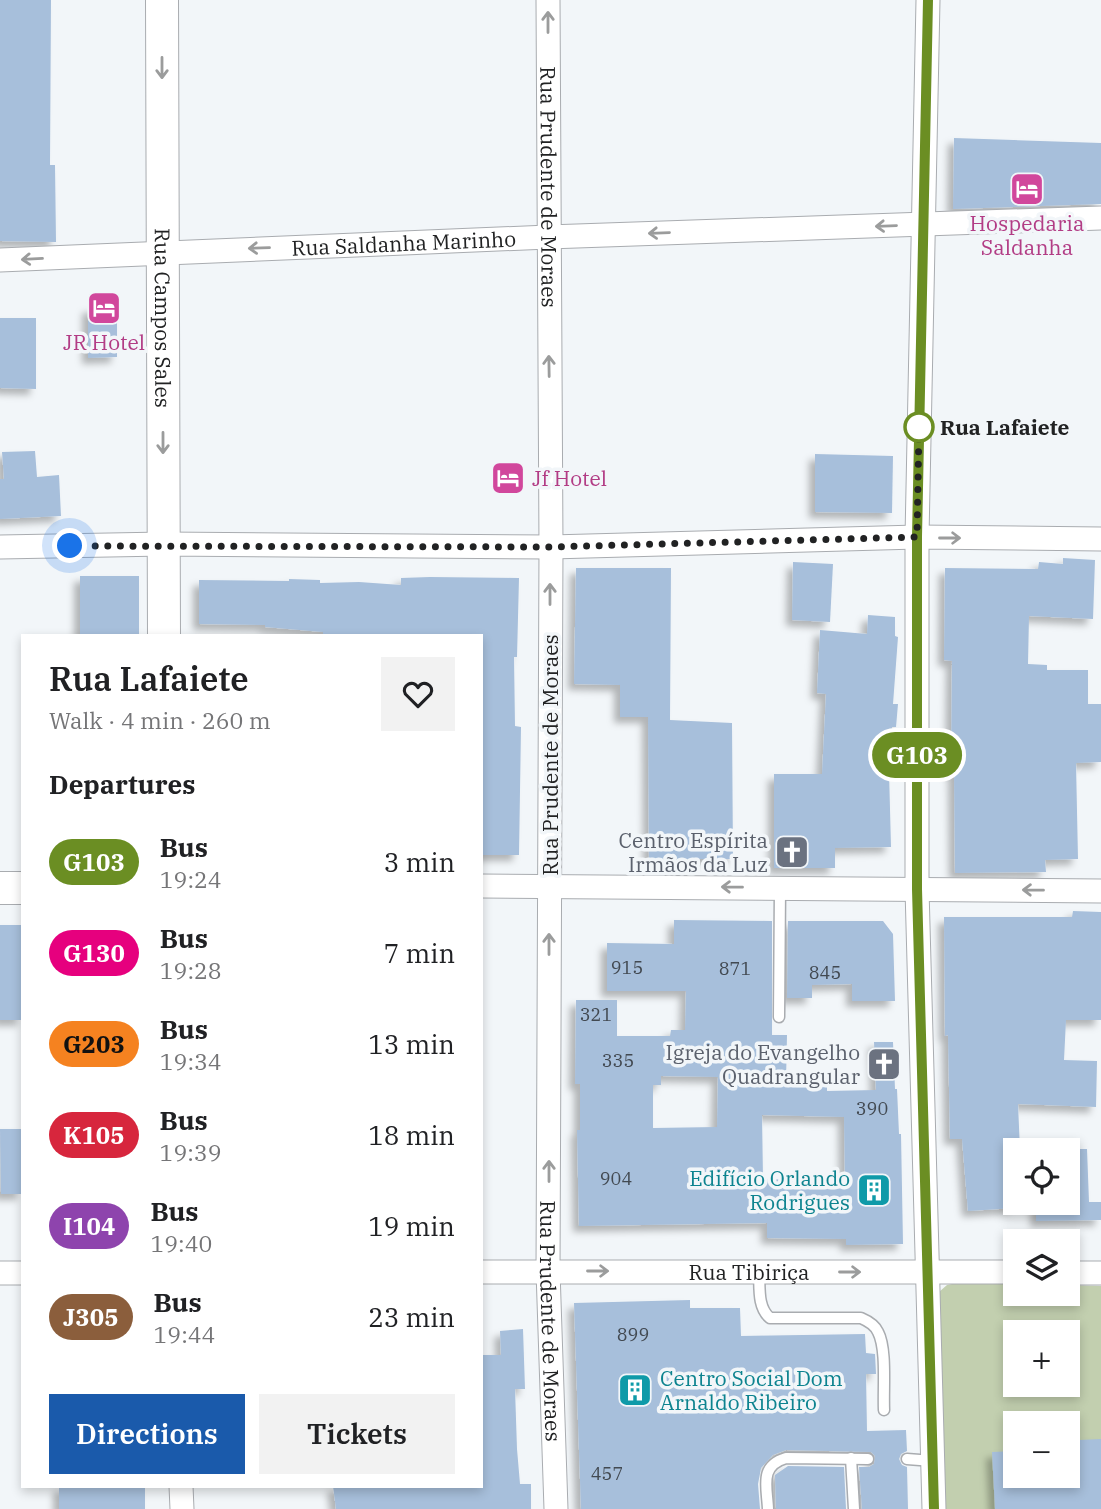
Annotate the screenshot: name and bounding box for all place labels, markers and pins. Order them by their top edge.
hotel icon: Hospedaria Saldanha [1008,170,1046,208]
place label: Hospedaria Saldanha [970,209,1084,261]
hotel icon: JR Hotel [85,289,123,327]
place label: JR Hotel [63,328,145,356]
marker: Rua Lafaiete [904,412,934,442]
place label: Rua Lafaiete [940,413,1070,441]
hotel icon: Jf Hotel [489,459,527,497]
place label: Jf Hotel [532,464,607,492]
place label: Centro Espírita Irmãos da Luz [618,826,768,878]
church icon: Centro Espírita Irmãos da Luz [773,833,811,871]
place label: Igreja do Evangelho Quadrangular [666,1038,861,1090]
church icon: Igreja do Evangelho Quadrangular [865,1045,903,1083]
place label: Edifício Orlando Rodrigues [689,1164,850,1216]
building icon: Edifício Orlando Rodrigues [855,1171,893,1209]
place label: Centro Social Dom Arnaldo Ribeiro [660,1364,843,1416]
building icon: Centro Social Dom Arnaldo Ribeiro [616,1371,654,1409]

